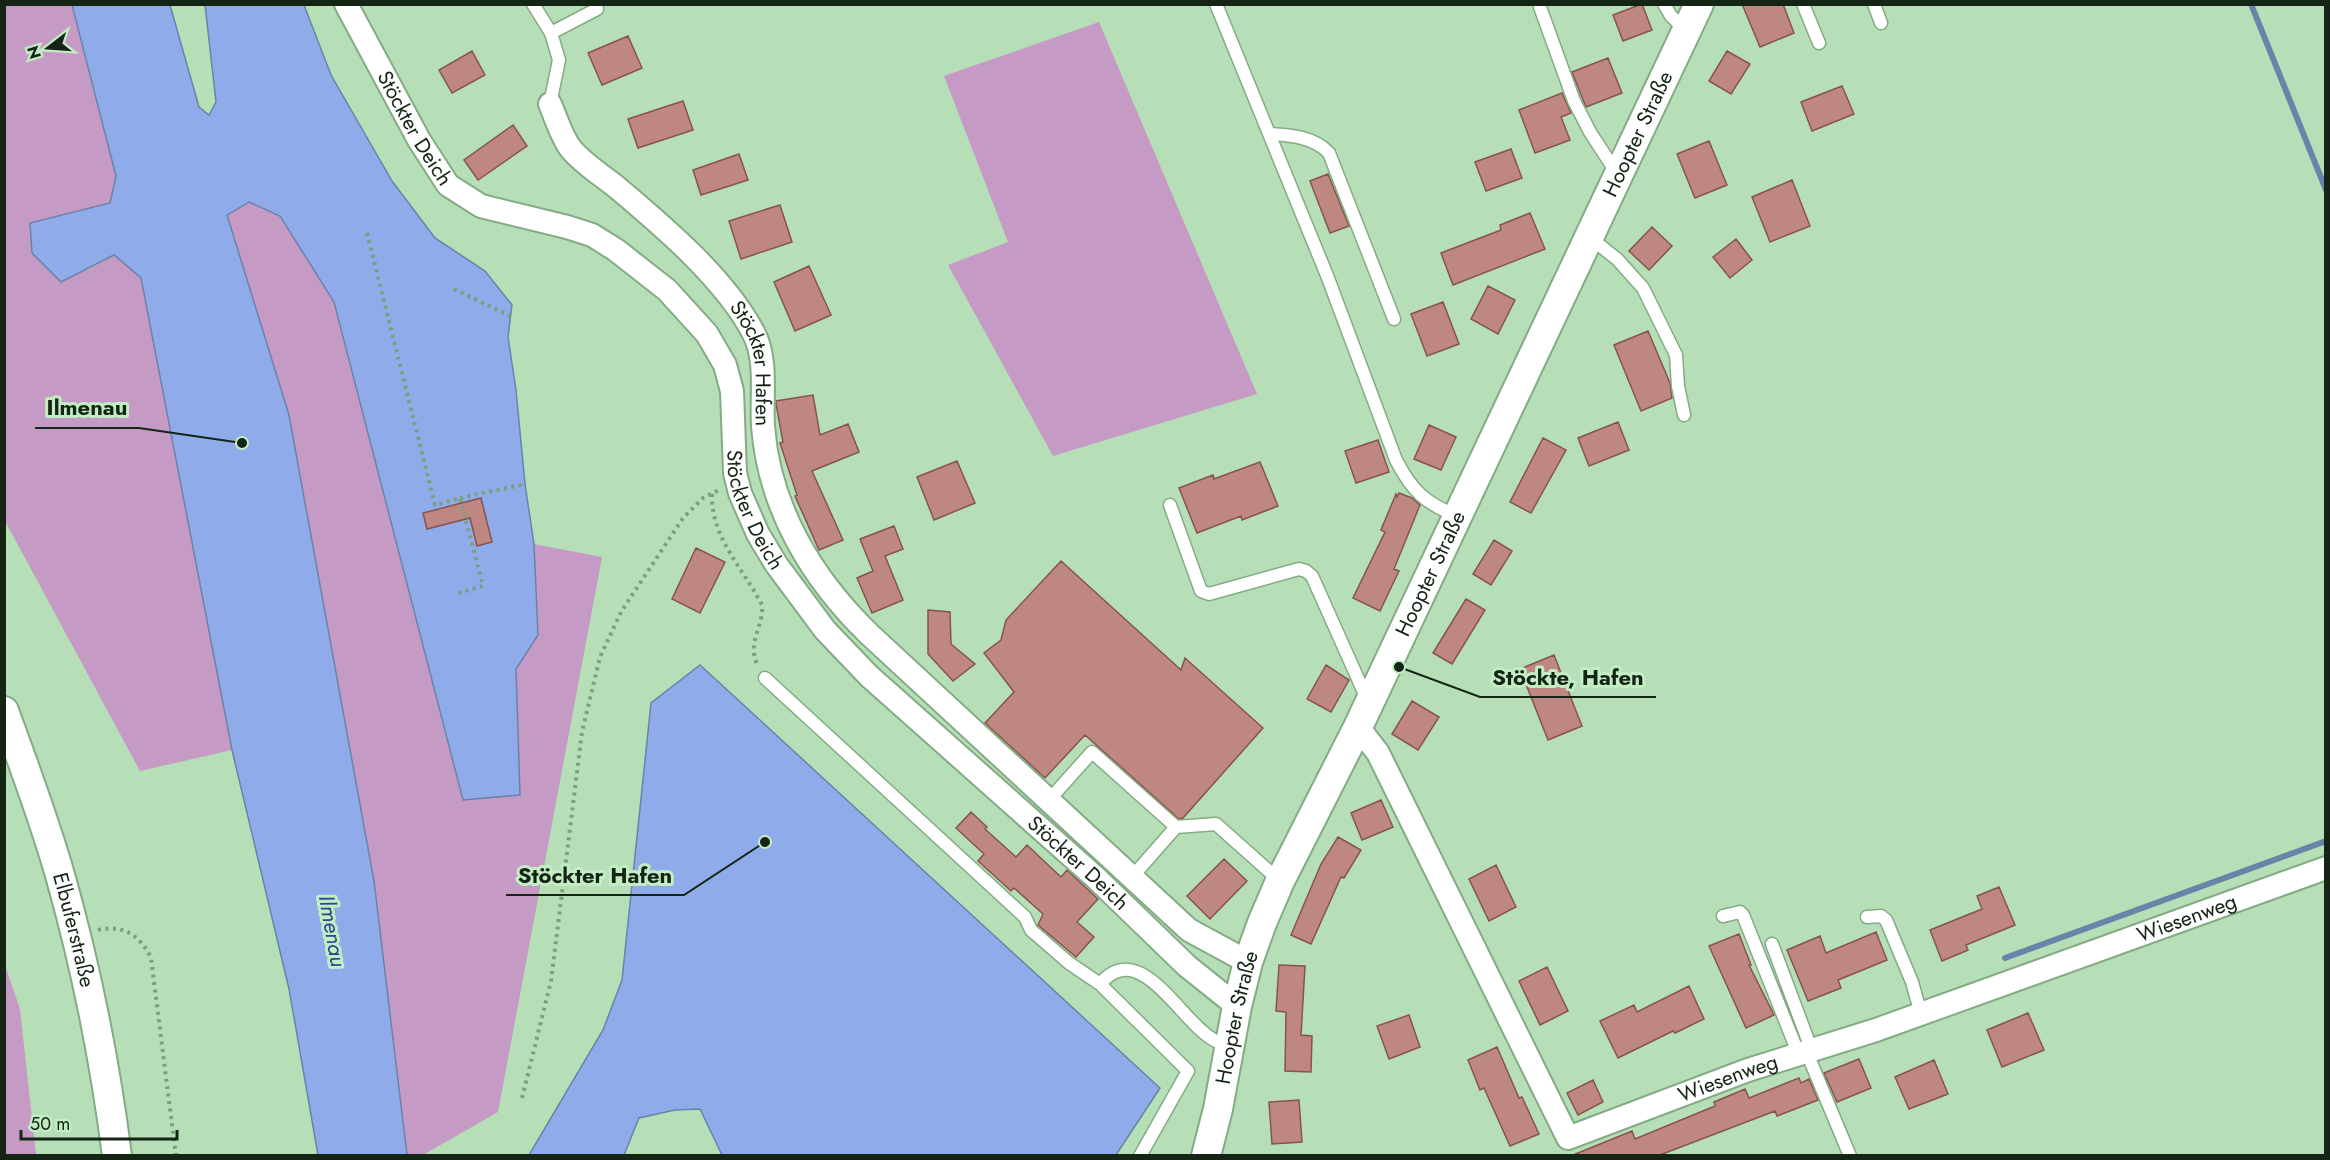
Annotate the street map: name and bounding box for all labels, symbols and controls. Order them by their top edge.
north arrow [18,18,78,78]
text: N [21,43,47,62]
street label: Stöckter Deich [370,65,460,192]
street label: Hoopter Straße [1595,66,1680,202]
street label: Stöckter Hafen [722,294,778,427]
callout: Ilmenau [35,388,139,428]
text: Ilmenau [47,391,127,423]
street label: Stöckter Deich [719,449,791,576]
street label: Hoopter Straße [1388,506,1473,641]
callout: Stöckte, Hafen [1480,657,1656,697]
text: Stöckte, Hafen [1492,661,1644,693]
street label: Stöckter Deich [1021,809,1136,917]
callout: Stöckter Hafen [506,855,684,895]
text: Stöckter Hafen [518,859,672,891]
street label: Elbuferstraße [45,869,103,990]
street label: Wiesenweg [2133,886,2241,950]
water label: Ilmenau [311,893,355,969]
street label: Hoopter Straße [1208,946,1266,1087]
street label: Wiesenweg [1674,1047,1782,1110]
scale bar [21,1103,177,1141]
text: 50 m [30,1111,70,1137]

